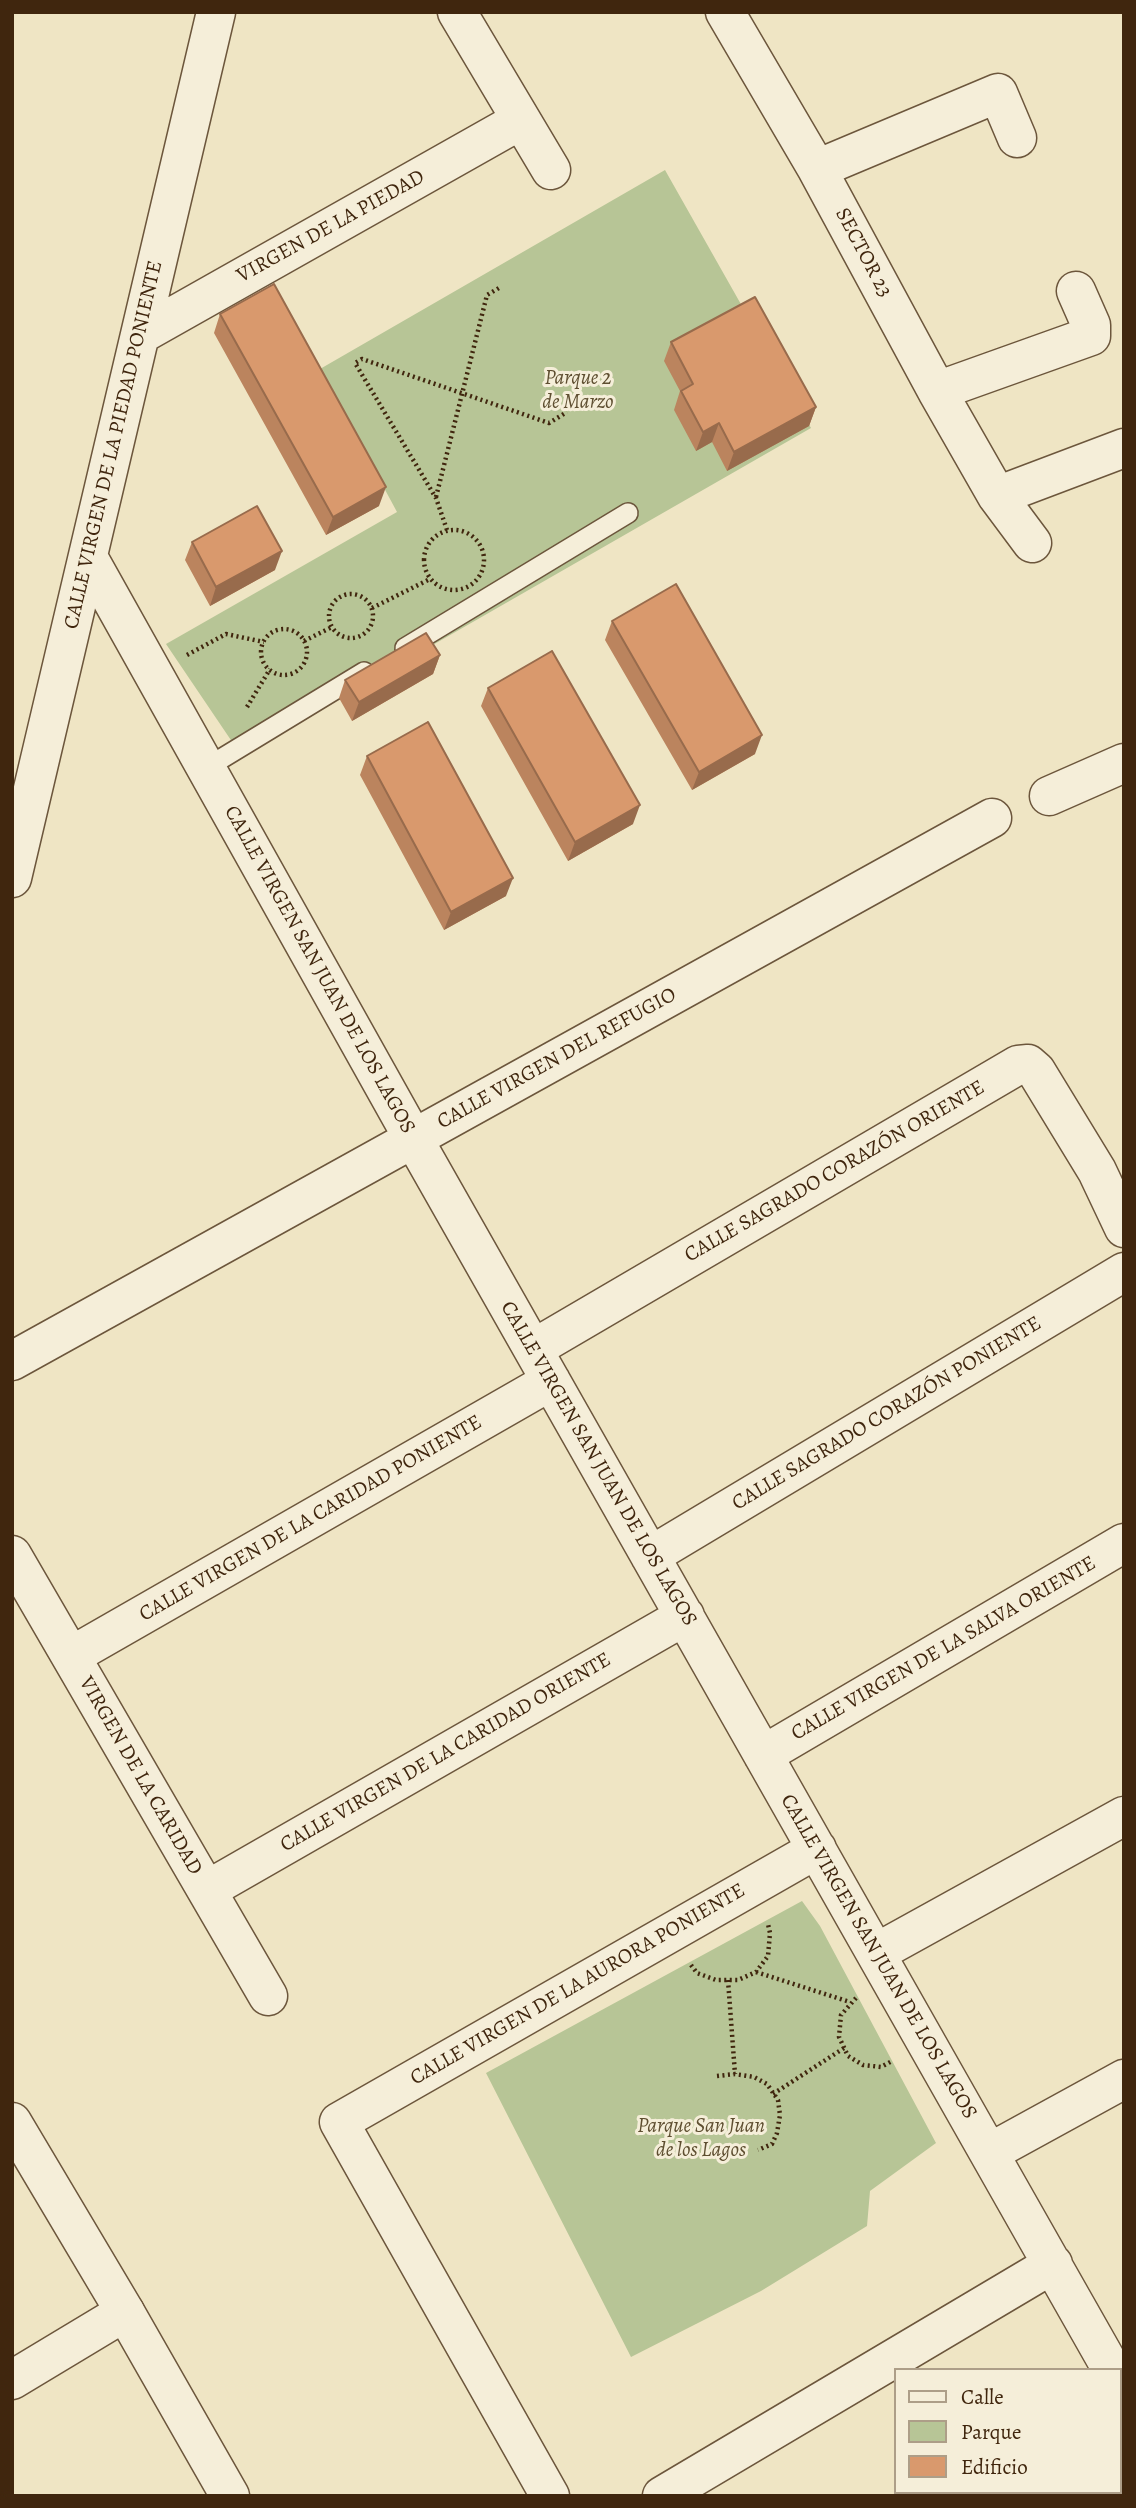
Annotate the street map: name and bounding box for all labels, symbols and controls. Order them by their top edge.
street label: VIRGEN DE LA PIEDAD [233,165,429,289]
street label: SECTOR 23 [829,204,897,302]
street label: CALLE VIRGEN DE LA PIEDAD PONIENTE [59,258,169,632]
park label: Parque 2 de Marzo [542,366,614,416]
street label: CALLE VIRGEN SAN JUAN DE LOS LAGOS [218,802,420,1138]
street label: CALLE VIRGEN DEL REFUGIO [433,983,681,1135]
street label: CALLE SAGRADO CORAZÓN ORIENTE [680,1076,990,1268]
street label: CALLE VIRGEN SAN JUAN DE LOS LAGOS [494,1297,702,1631]
street label: CALLE SAGRADO CORAZÓN PONIENTE [728,1311,1046,1517]
street label: CALLE VIRGEN DE LA CARIDAD PONIENTE [135,1410,487,1628]
street label: CALLE VIRGEN DE LA SALVA ORIENTE [787,1551,1101,1747]
street label: CALLE VIRGEN DE LA CARIDAD ORIENTE [276,1648,616,1858]
street label: VIRGEN DE LA CARIDAD [73,1672,207,1880]
street label: CALLE VIRGEN SAN JUAN DE LOS LAGOS [774,1790,982,2124]
street label: CALLE VIRGEN DE LA AURORA PONIENTE [406,1878,750,2092]
park label: Parque San Juan de los Lagos [637,2114,765,2164]
legend [894,2368,1122,2494]
text: Calle [961,2383,1004,2411]
text: Parque [961,2418,1021,2446]
text: Edificio [961,2453,1028,2481]

